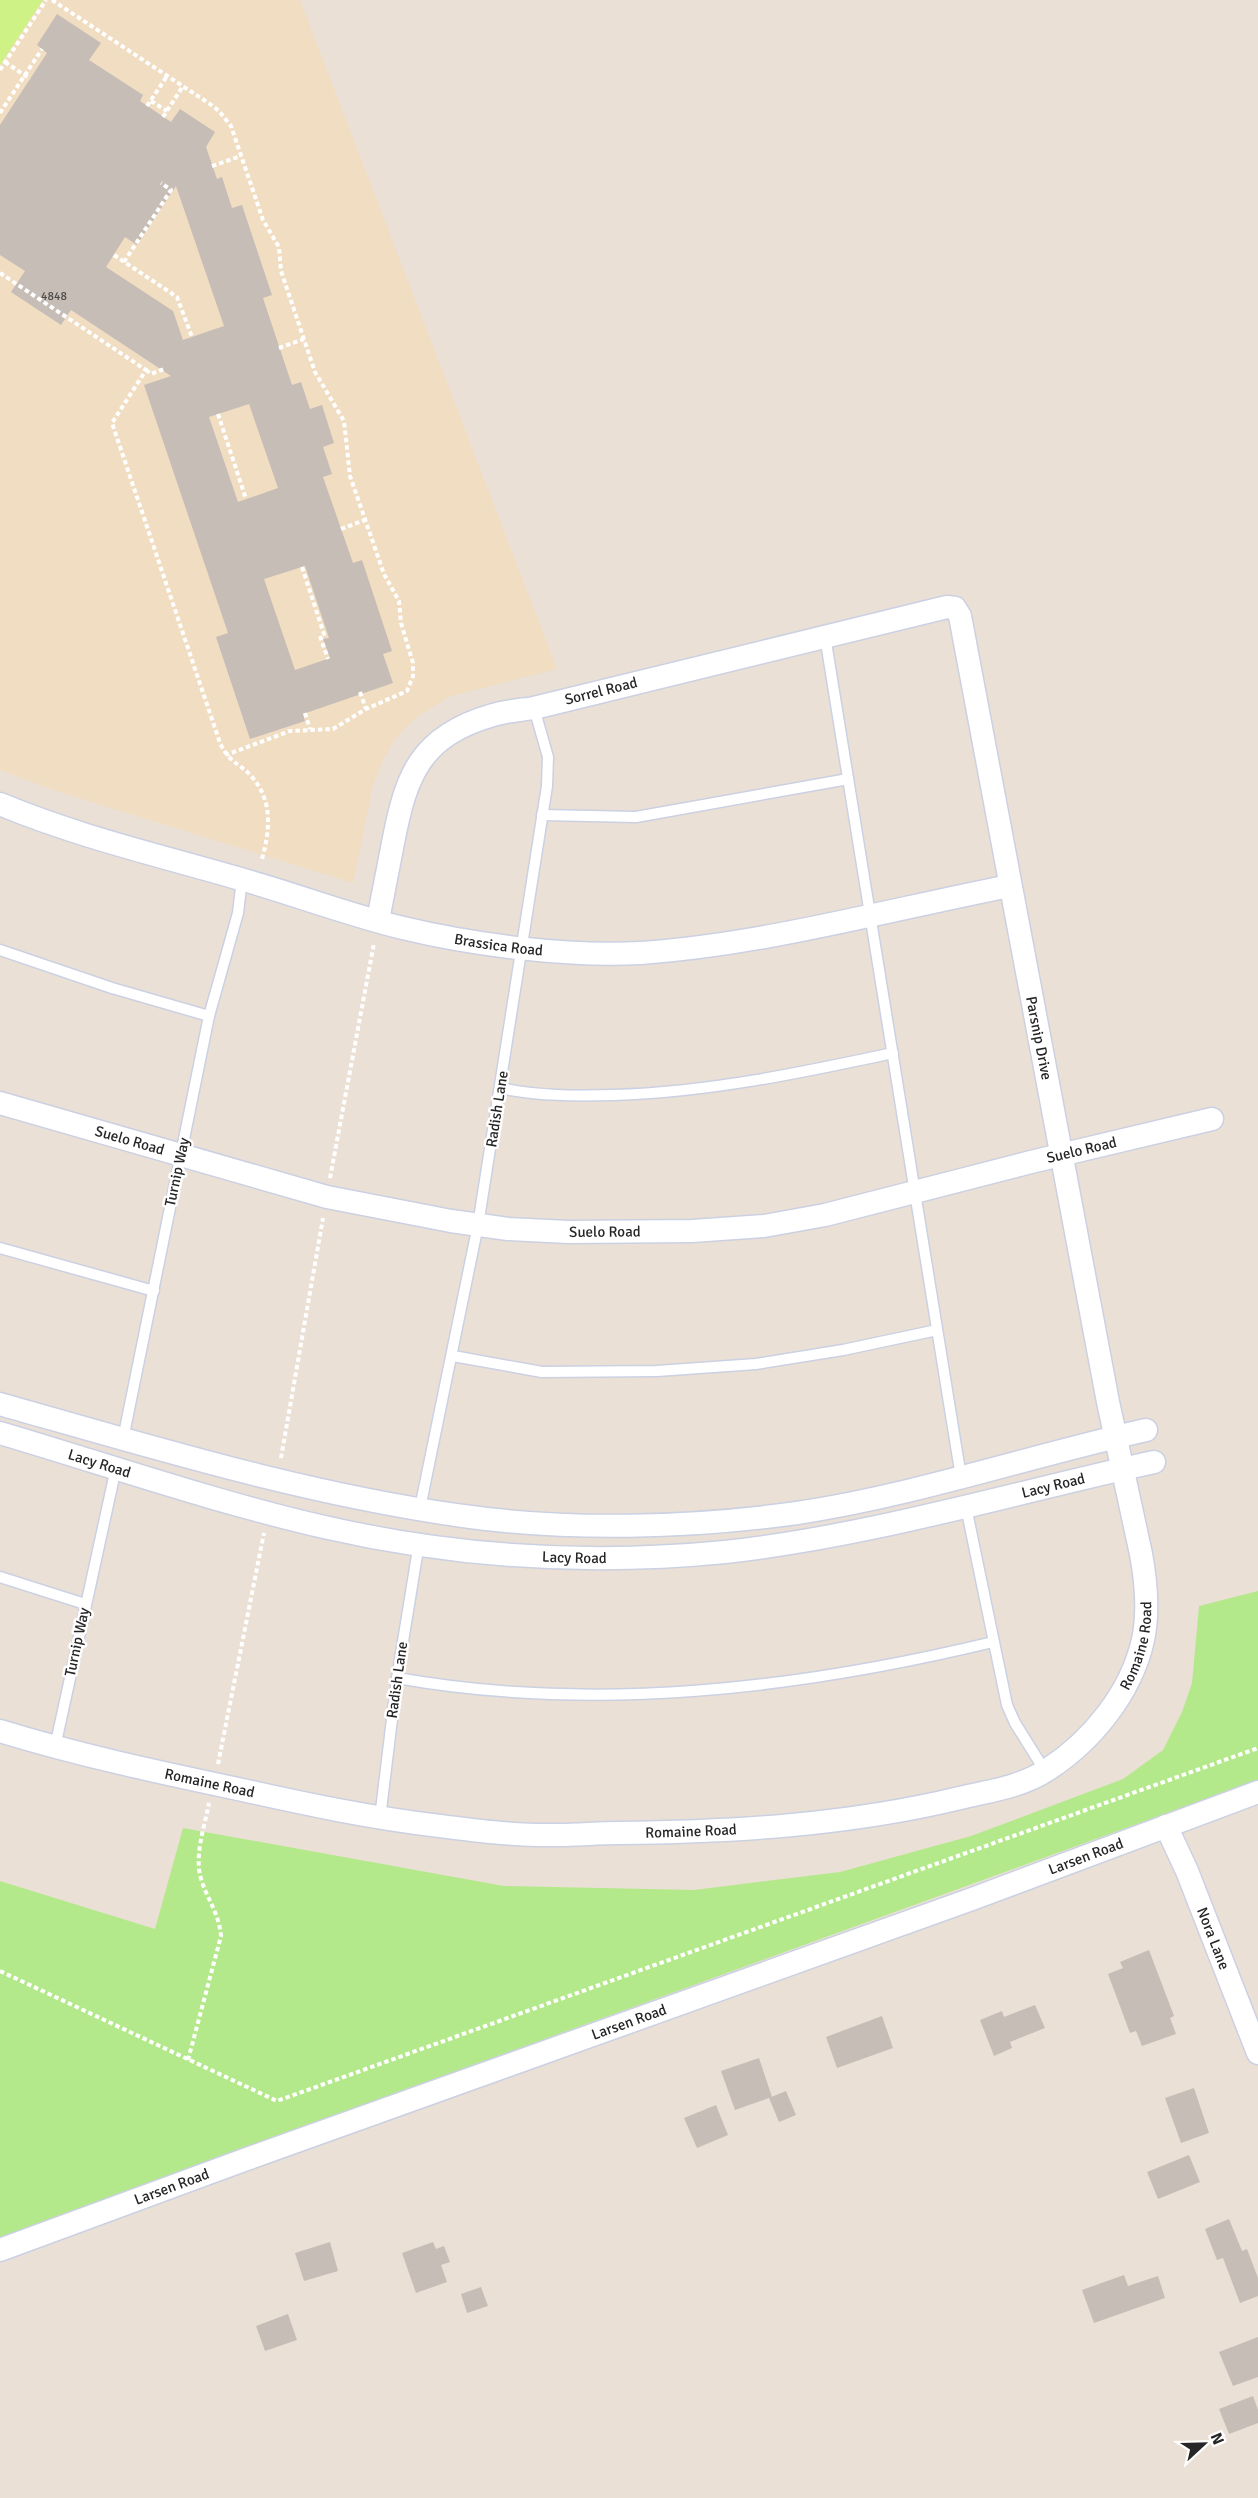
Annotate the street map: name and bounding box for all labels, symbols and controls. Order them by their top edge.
house number: 4848 [41,289,67,304]
street label: Sorrel Road [563,673,639,709]
street label: Brassica Road [453,930,544,960]
street label: Parsnip Drive [1022,995,1056,1081]
street label: Radish Lane [482,1069,512,1149]
street label: Suelo Road [93,1122,167,1159]
street label: Suelo Road [1045,1133,1118,1167]
street label: Turnip Way [161,1136,193,1208]
street label: Suelo Road [569,1222,641,1241]
street label: Lacy Road [66,1445,133,1482]
street label: Lacy Road [1020,1469,1087,1502]
street label: Lacy Road [542,1548,607,1567]
street label: Romaine Road [1116,1601,1155,1693]
street label: Turnip Way [61,1606,93,1678]
street label: Radish Lane [383,1640,411,1720]
street label: Romaine Road [163,1764,256,1801]
street label: Romaine Road [645,1820,737,1842]
street label: Larsen Road [1046,1834,1126,1879]
street label: Nora Lane [1193,1905,1234,1972]
street label: Larsen Road [589,2000,669,2044]
street label: Larsen Road [132,2165,212,2209]
north arrow [1174,2414,1234,2474]
text: N [1206,2430,1228,2448]

